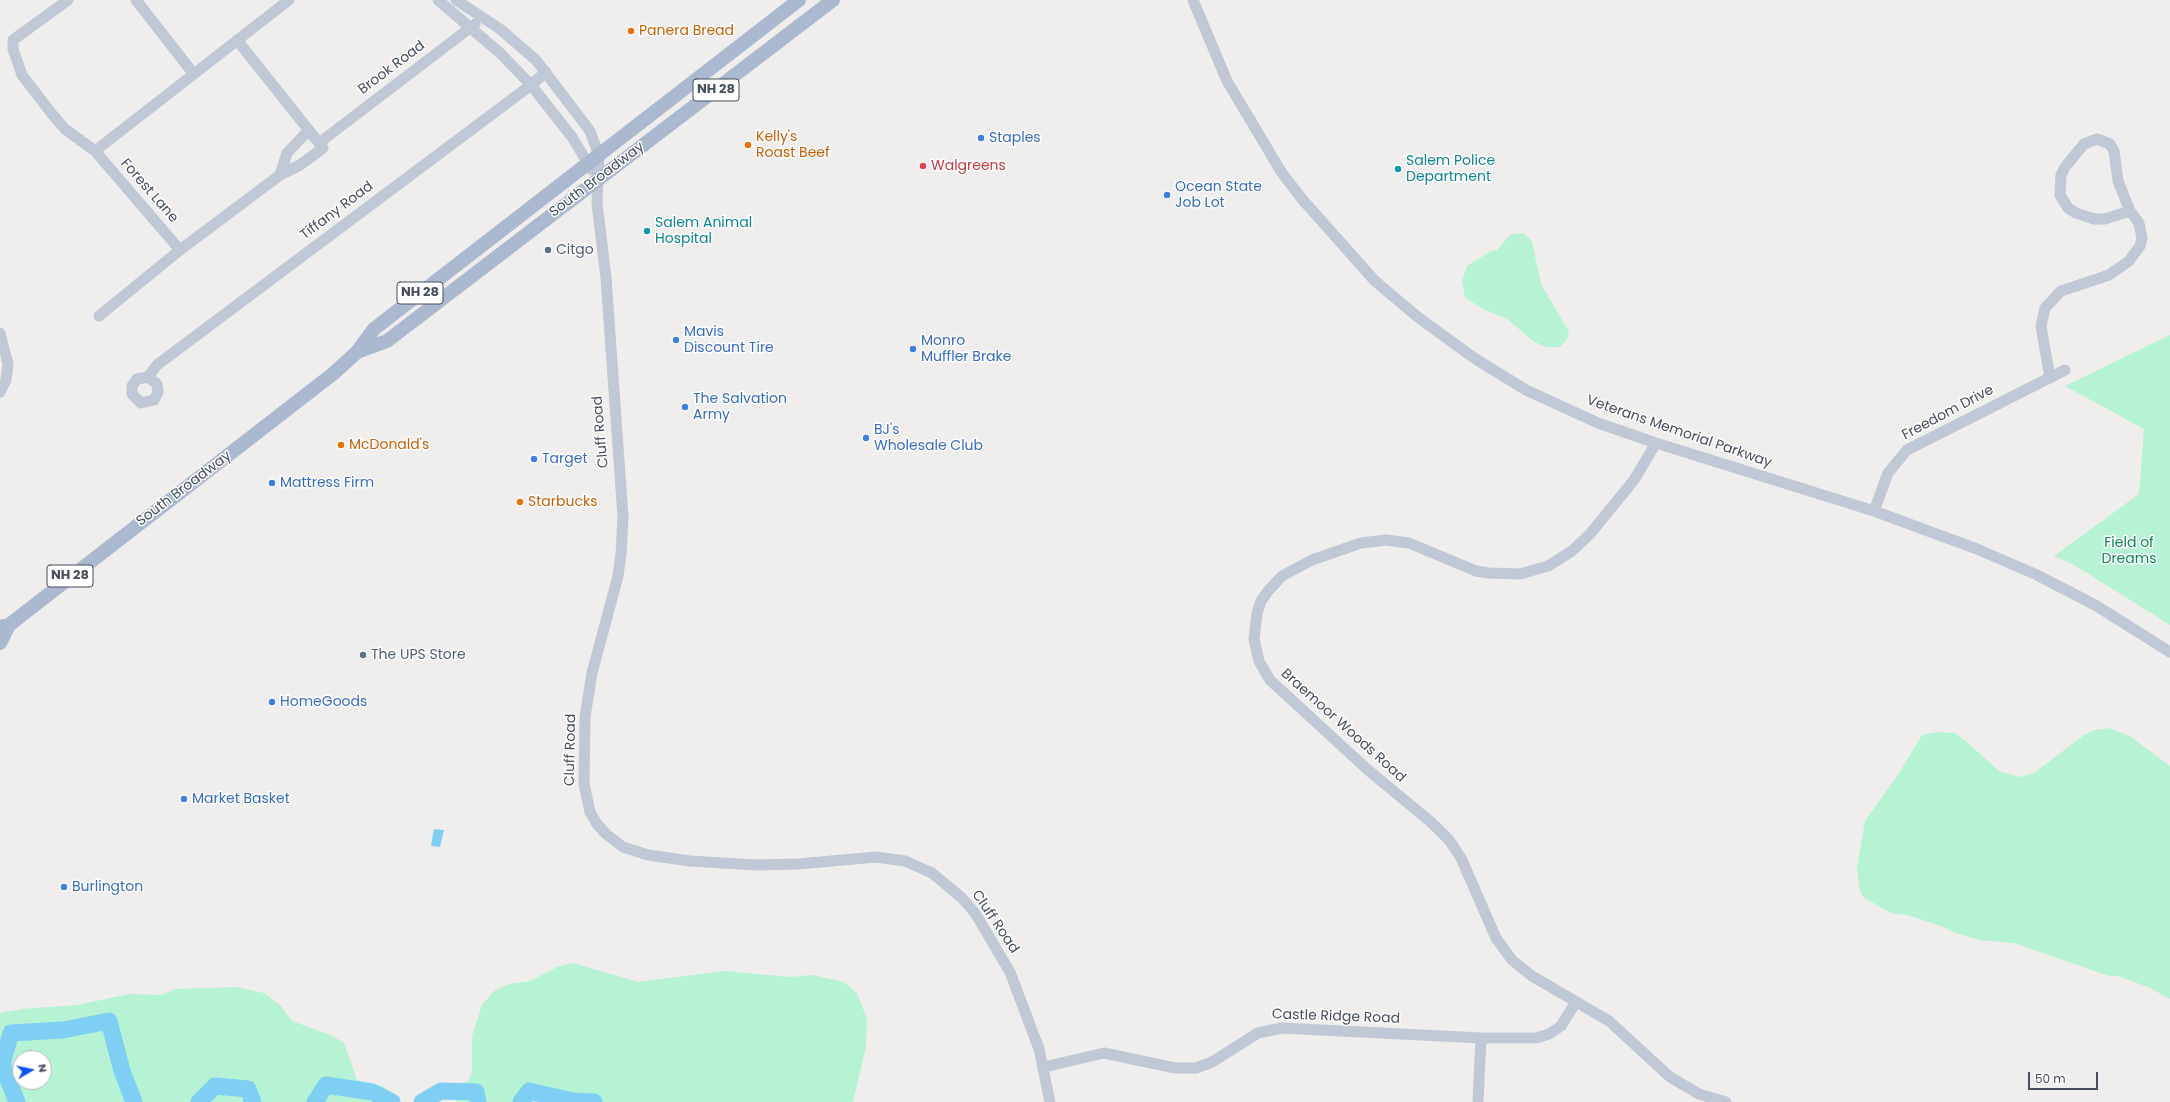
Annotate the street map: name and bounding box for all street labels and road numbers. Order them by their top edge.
street label: Brook Road [355,37,429,99]
road number: NH 28 [693,79,739,101]
street label: South Broadway [546,139,648,221]
street label: Forest Lane [117,156,181,226]
street label: Tiffany Road [297,178,377,244]
road number: NH 28 [397,282,443,304]
street label: Freedom Drive [1899,382,1997,444]
street label: Veterans Memorial Parkway [1584,392,1774,472]
street label: Cluff Road [589,395,613,469]
street label: South Broadway [133,448,235,530]
road number: NH 28 [47,565,93,587]
street label: Braemoor Woods Road [1277,666,1409,786]
street label: Cluff Road [562,714,580,786]
street label: Cluff Road [968,887,1022,957]
street label: Castle Ridge Road [1272,1006,1400,1028]

